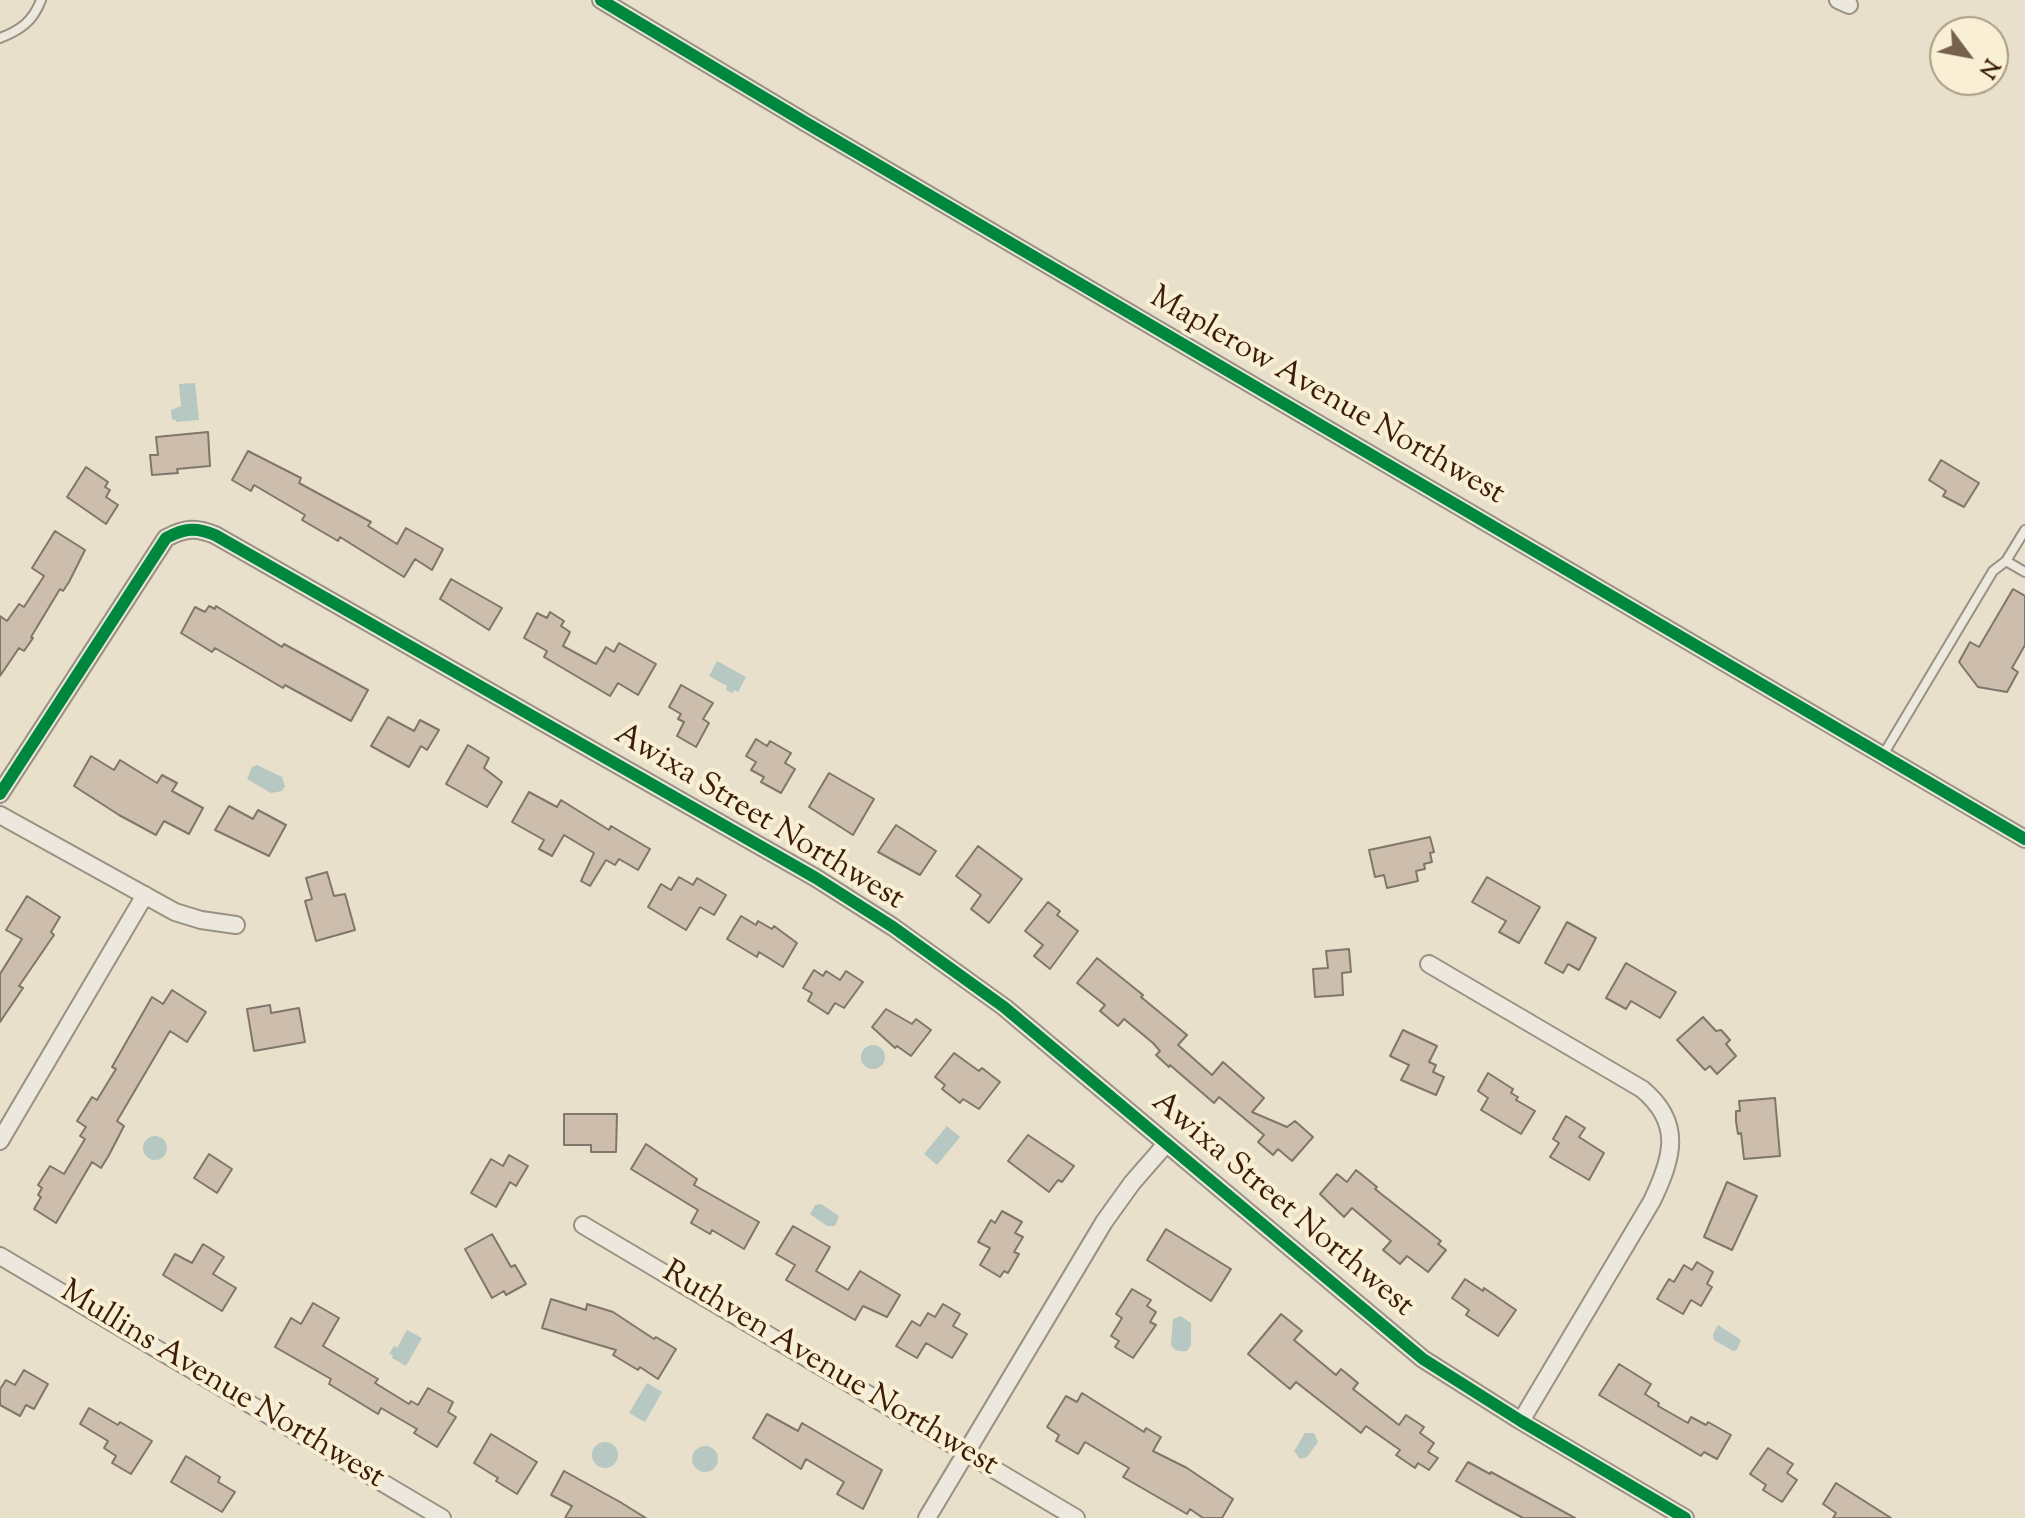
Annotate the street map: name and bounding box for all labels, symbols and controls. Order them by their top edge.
north arrow [1929,16,2009,96]
text: N [1969,52,2006,84]
street label: Maplerow Avenue Northwest [1142,281,1510,515]
street label: Awixa Street Northwest [606,717,910,921]
street label: Awixa Street Northwest [1142,1085,1420,1327]
street label: Ruthven Avenue Northwest [654,1255,1004,1487]
street label: Mullins Avenue Northwest [52,1275,390,1499]

